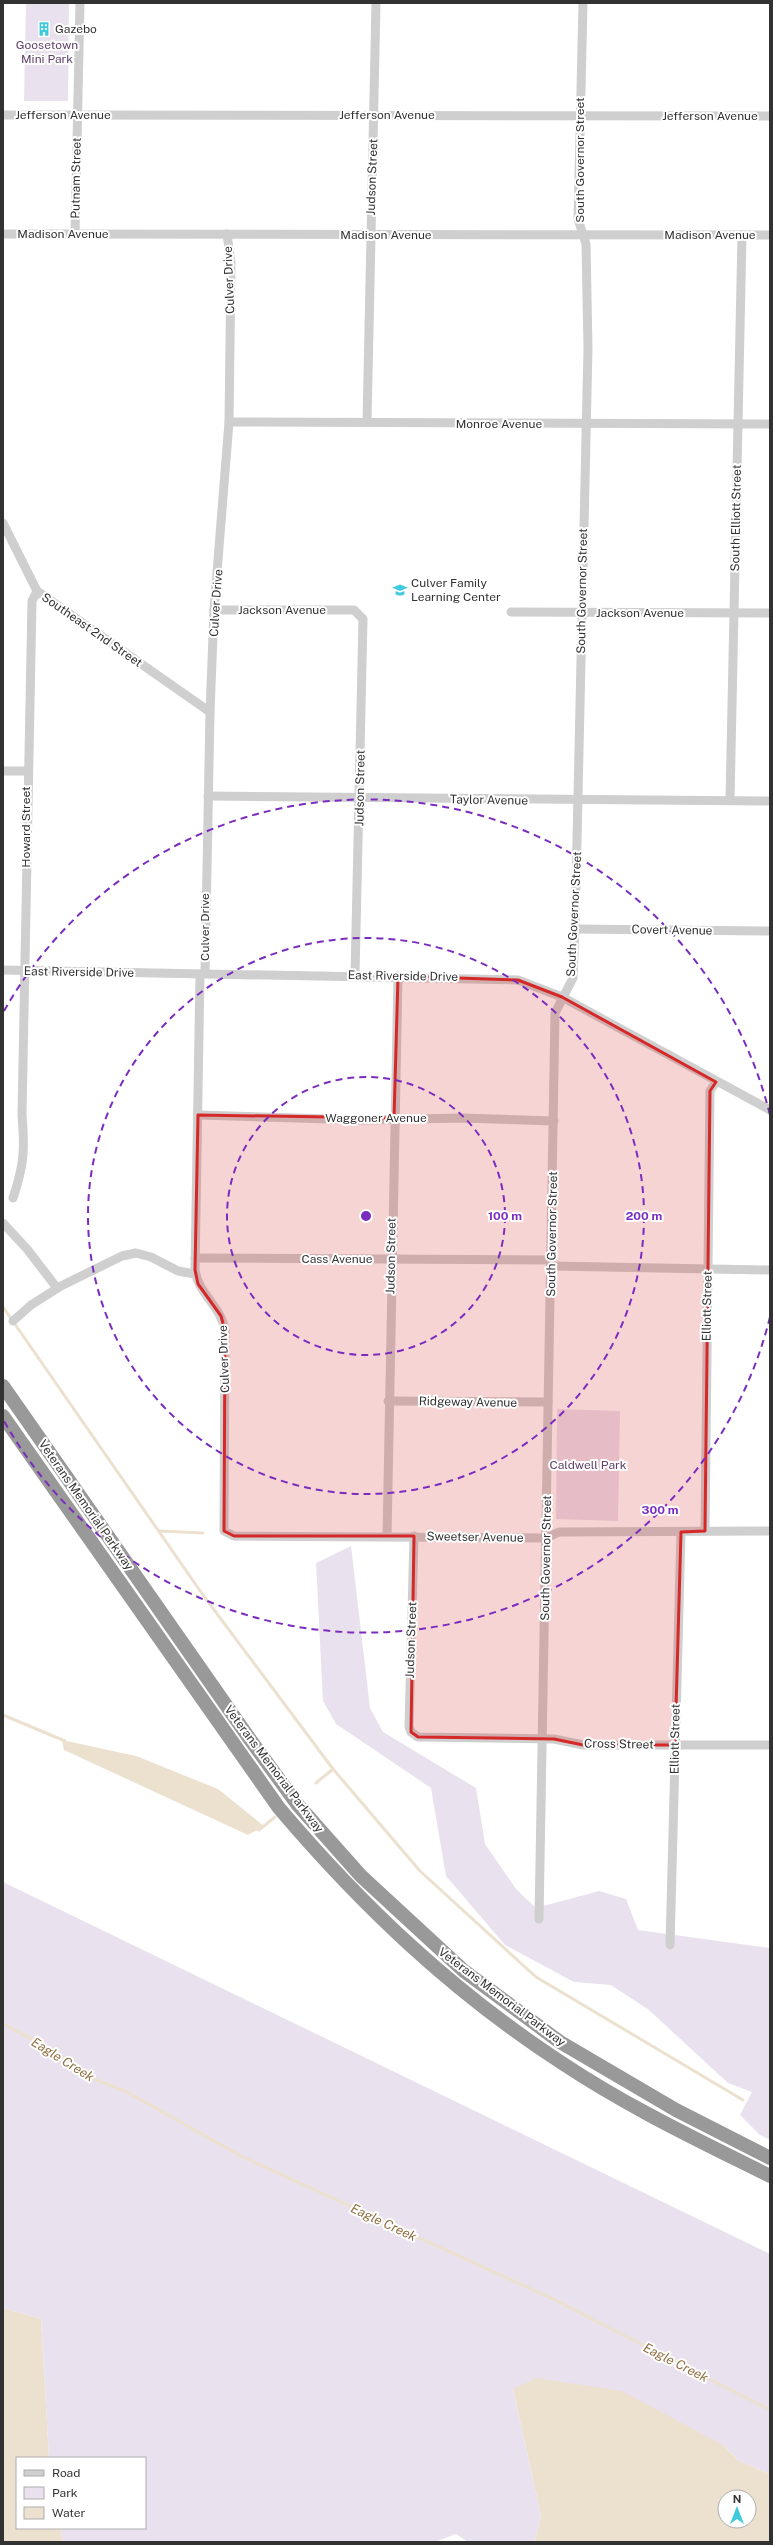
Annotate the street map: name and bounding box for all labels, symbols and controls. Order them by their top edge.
building icon: Gazebo [36,21,52,37]
place label: Gazebo [55,22,97,36]
park label: Goosetown Mini Park [16,38,78,66]
street label: South Governor Street [573,97,587,223]
street label: Jefferson Avenue [15,108,111,122]
street label: Jefferson Avenue [339,108,435,122]
street label: Jefferson Avenue [662,109,758,123]
street label: Putnam Street [68,137,84,219]
street label: Judson Street [364,138,380,215]
street label: Madison Avenue [17,227,109,241]
street label: Madison Avenue [340,228,432,242]
street label: Madison Avenue [664,228,756,242]
street label: Culver Drive [221,246,237,314]
street label: Monroe Avenue [456,417,542,431]
street label: South Elliott Street [728,464,744,572]
street label: South Governor Street [574,528,590,654]
street label: Culver Drive [207,569,225,637]
place label: Culver Family Learning Center [411,576,501,604]
school or university icon: Culver Family Learning Center [392,582,408,598]
street label: Southeast 2nd Street [39,590,145,670]
street label: Jackson Avenue [238,603,326,617]
street label: Jackson Avenue [596,606,684,620]
street label: Judson Street [352,749,368,826]
street label: Howard Street [19,786,33,868]
street label: Taylor Avenue [450,792,528,808]
street label: South Governor Street [564,851,584,977]
street label: Culver Drive [198,893,212,961]
street label: Covert Avenue [631,922,713,938]
street label: East Riverside Drive [24,964,135,980]
street label: East Riverside Drive [348,968,459,984]
street label: Waggoner Avenue [325,1111,427,1125]
street label: South Governor Street [544,1171,560,1297]
centre of rings [359,1209,373,1223]
text: 100 m [488,1209,522,1223]
text: 200 m [626,1209,662,1223]
street label: Judson Street [383,1217,399,1294]
street label: Cass Avenue [302,1252,373,1266]
street label: Elliott Street [699,1270,715,1341]
street label: Culver Drive [216,1325,232,1393]
street label: Ridgeway Avenue [419,1394,517,1410]
street label: Veterans Memorial Parkway [36,1437,137,1573]
park label: Caldwell Park [550,1458,627,1472]
street label: South Governor Street [538,1495,554,1621]
text: 300 m [642,1503,679,1517]
street label: Sweetser Avenue [426,1529,524,1545]
street label: Judson Street [403,1601,419,1678]
street label: Veterans Memorial Parkway [222,1703,327,1836]
street label: Elliott Street [667,1703,683,1774]
street label: Cross Street [584,1736,654,1752]
street label: Veterans Memorial Parkway [436,1945,569,2050]
water label: Eagle Creek [29,2034,97,2085]
water label: Eagle Creek [349,2201,419,2244]
water label: Eagle Creek [641,2340,711,2385]
legend [16,2457,146,2529]
text: Road [52,2466,80,2480]
text: Park [52,2486,78,2500]
north arrow [717,2489,757,2529]
text: N [733,2493,741,2505]
text: Water [52,2506,86,2520]

